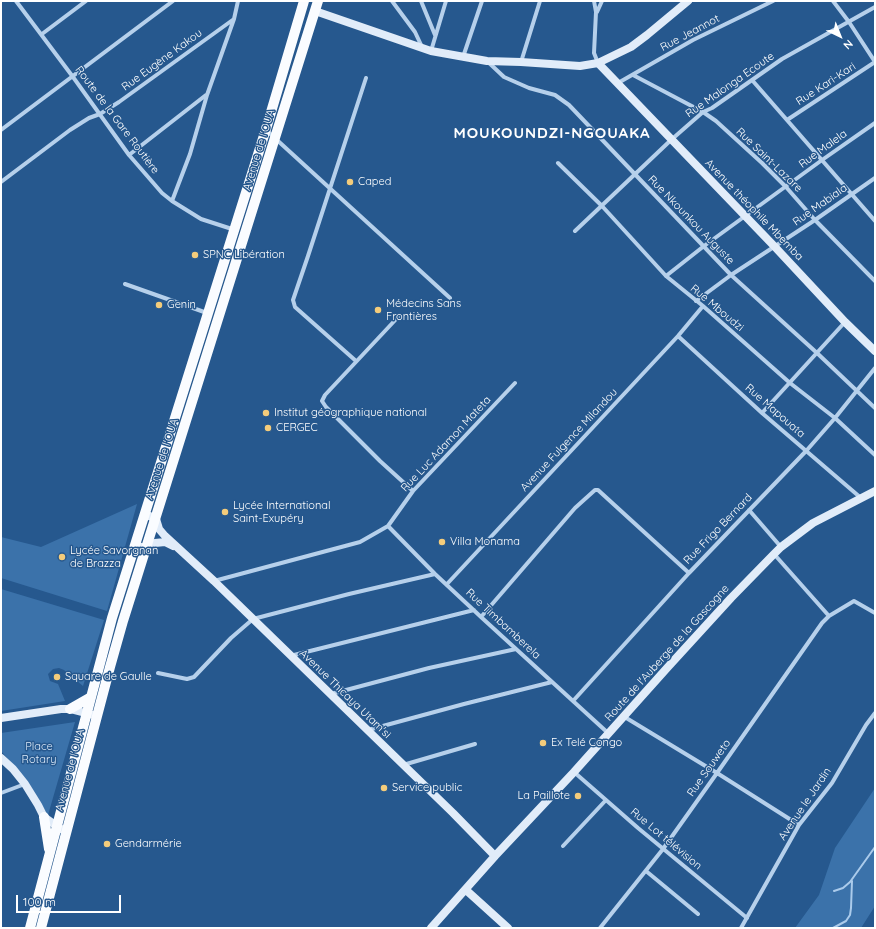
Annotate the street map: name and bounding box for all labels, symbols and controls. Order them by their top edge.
street label: Rue Jeannot [658,12,722,54]
north arrow [820,16,860,56]
street label: Rue Eugène Kakou [119,26,205,94]
text: N [840,37,856,53]
street label: Rue Malonga Ecoute [683,49,777,121]
street label: Rue Kari-Kari [794,60,858,108]
street label: Route de la Gare Routière [72,63,162,177]
street label: Avenue de l'OUA [240,108,278,192]
district label: MOUKOUNDZI-NGOUAKA [453,124,651,142]
street label: Rue Saint-Lazare [733,125,805,195]
street label: Rue Malela [796,127,850,171]
street label: Avenue théophile Mbemba [702,157,806,263]
street label: Rue Nkounkou Auguste [645,173,737,267]
place label: Caped [358,175,391,189]
marker: Caped [345,177,355,187]
street label: Rue Mabiala [790,181,850,229]
place label: SPNC Libération [203,248,285,262]
marker: SPNC Libération [190,250,200,260]
street label: Rue Mboudzi [688,282,746,334]
place label: Médecins Sans Frontières [386,297,461,323]
place label: Genin [167,298,196,312]
marker: Genin [154,300,164,310]
marker: Médecins Sans Frontières [373,305,383,315]
street label: Rue Mapouata [742,381,808,441]
street label: Avenue Fulgence Milandou [518,386,620,494]
street label: Rue Luc Adamon Mateta [398,393,494,495]
place label: Institut géographique national [274,406,427,420]
marker: Institut géographique national [261,408,271,418]
street label: Avenue de l'OUA [143,417,181,501]
place label: CERGEC [276,421,318,435]
marker: CERGEC [263,423,273,433]
street label: Rue Frigo Bernard [681,491,755,567]
place label: Lycée International Saint-Exupéry [233,499,330,525]
marker: Lycée International Saint-Exupéry [220,507,230,517]
place label: Villa Monama [450,535,520,549]
marker: Villa Monama [437,537,447,547]
place label: Lycée Savorgnan de Brazza [70,544,158,570]
marker: Lycée Savorgnan de Brazza [57,552,67,562]
street label: Route de l'Auberge de la Gascogne [602,582,732,724]
street label: Rue Timbamberela [463,586,543,662]
street label: Avenue Thicaya Utam'si [297,647,393,741]
place label: Square de Gaulle [65,670,152,684]
marker: Square de Gaulle [52,672,62,682]
street label: Avenue de l'OUA [53,728,87,812]
place label: Ex Telé Congo [551,736,622,750]
street label: Rue Souweto [684,737,734,799]
marker: Ex Telé Congo [538,738,548,748]
park label: Place Rotary [22,740,56,766]
street label: Avenue le Jardin [776,765,834,843]
place label: Service public [392,781,462,795]
marker: Service public [379,783,389,793]
place label: La Paillote [517,789,570,803]
marker: La Paillote [573,791,583,801]
street label: Rue Lot télévision [628,805,704,873]
place label: Gendarmérie [115,837,182,851]
marker: Gendarmérie [102,839,112,849]
scale bar [18,887,123,913]
text: 100 m [23,894,56,909]

